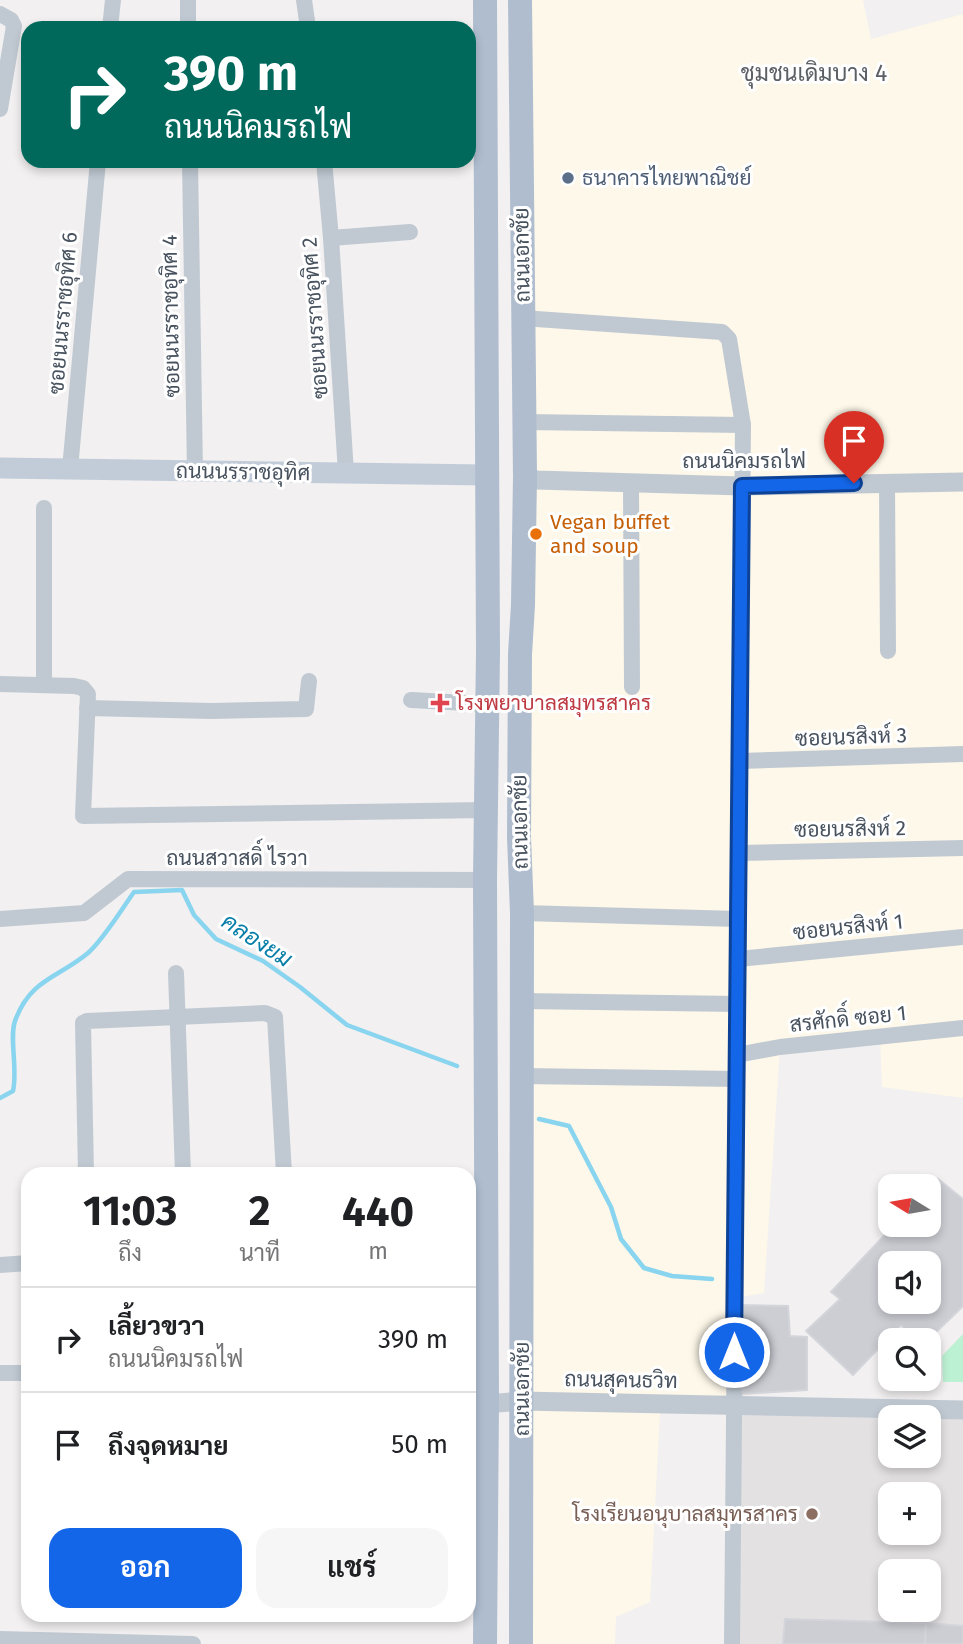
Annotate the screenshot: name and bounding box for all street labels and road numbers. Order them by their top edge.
street label: ถนนเอกชัย [508,207,536,303]
street label: ซอยนนรราชอุทิศ 6 [43,231,84,395]
street label: ซอยนนรราชอุทิศ 4 [157,234,186,398]
street label: ซอยนนรราชอุทิศ 2 [296,236,335,400]
street label: ถนนนิคมรถไฟ [682,448,806,474]
street label: ถนนนรราชอุทิศ [176,458,310,487]
street label: ซอยนรสิงห์ 3 [795,721,907,752]
street label: ถนนเอกชัย [506,774,534,870]
street label: ซอยนรสิงห์ 2 [794,814,906,843]
street label: ถนนสวาสดิ์ ไรวา [166,838,308,871]
street label: ซอยนรสิงห์ 1 [792,907,904,946]
street label: สรศักดิ์ ซอย 1 [788,993,908,1038]
street label: ถนนเอกชัย [509,1342,535,1436]
street label: ถนนสุคนธวิท [564,1366,678,1395]

